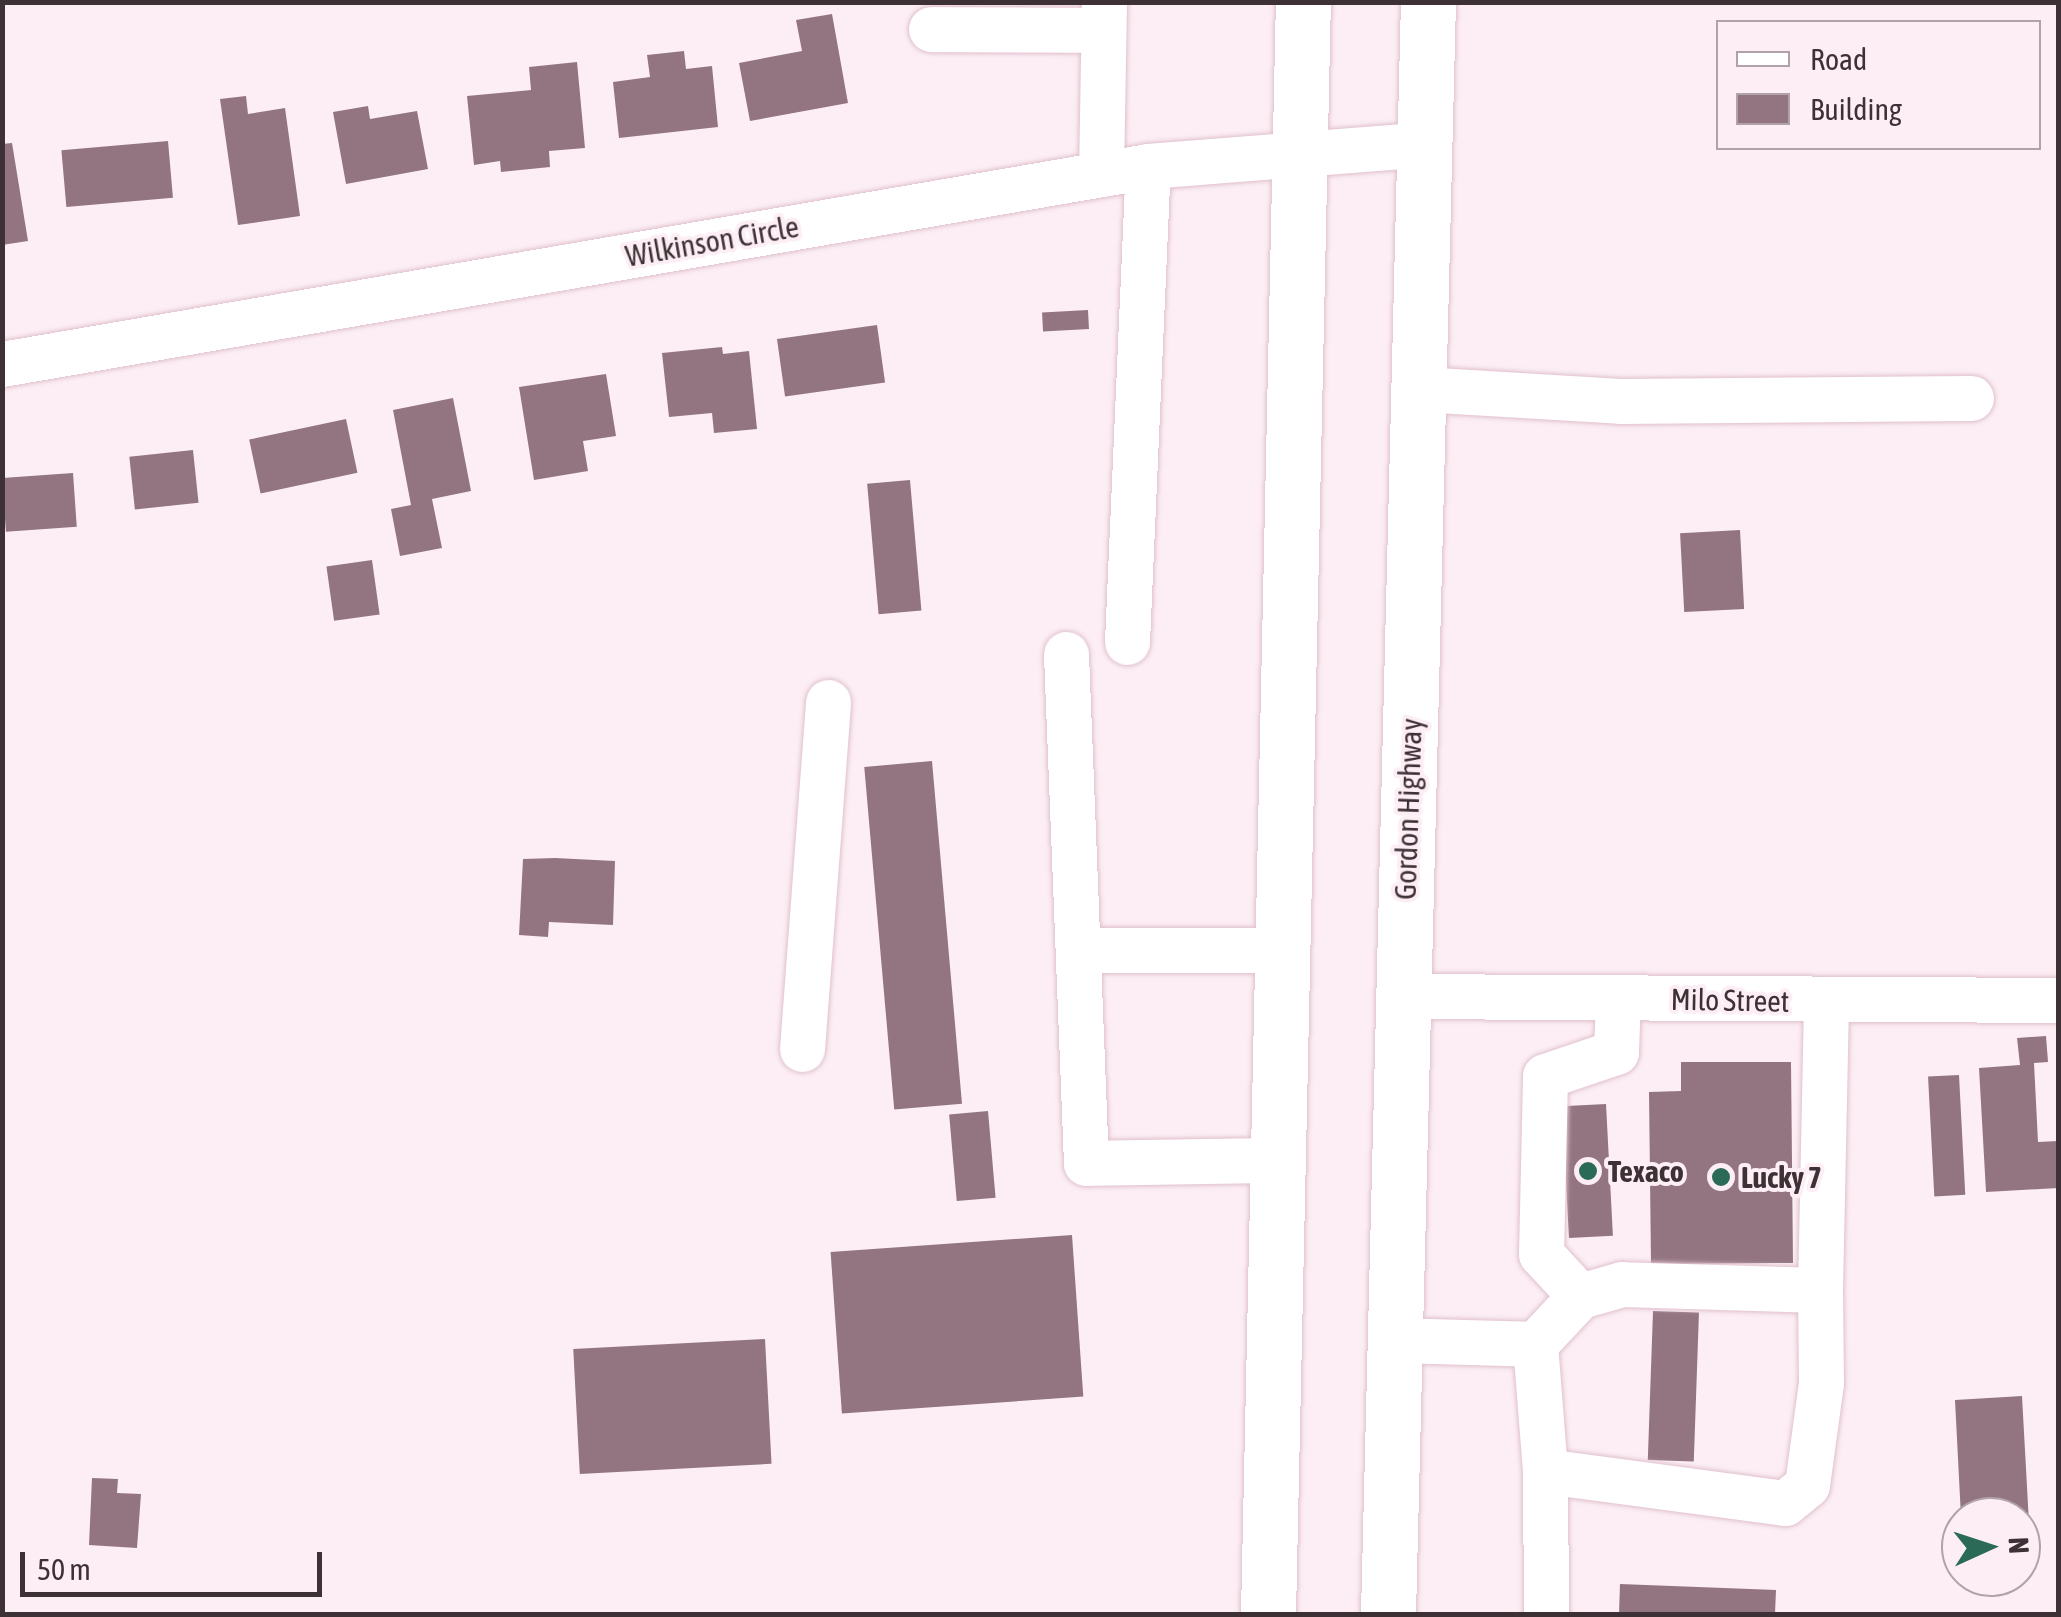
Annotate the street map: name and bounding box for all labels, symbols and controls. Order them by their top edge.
legend [1716,20,2041,150]
text: Road [1810,42,1867,76]
text: Building [1810,92,1902,126]
street label: Wilkinson Circle [623,208,801,274]
street label: Gordon Highway [1387,718,1429,900]
street label: Milo Street [1670,981,1790,1019]
place label: Texaco [1608,1153,1684,1189]
place label: Lucky 7 [1741,1159,1822,1195]
marker: Texaco [1577,1160,1599,1182]
marker: Lucky 7 [1710,1166,1732,1188]
north arrow [1941,1497,2041,1597]
scale bar [25,1532,328,1594]
text: N [2003,1536,2035,1555]
text: 50 m [37,1552,91,1586]

